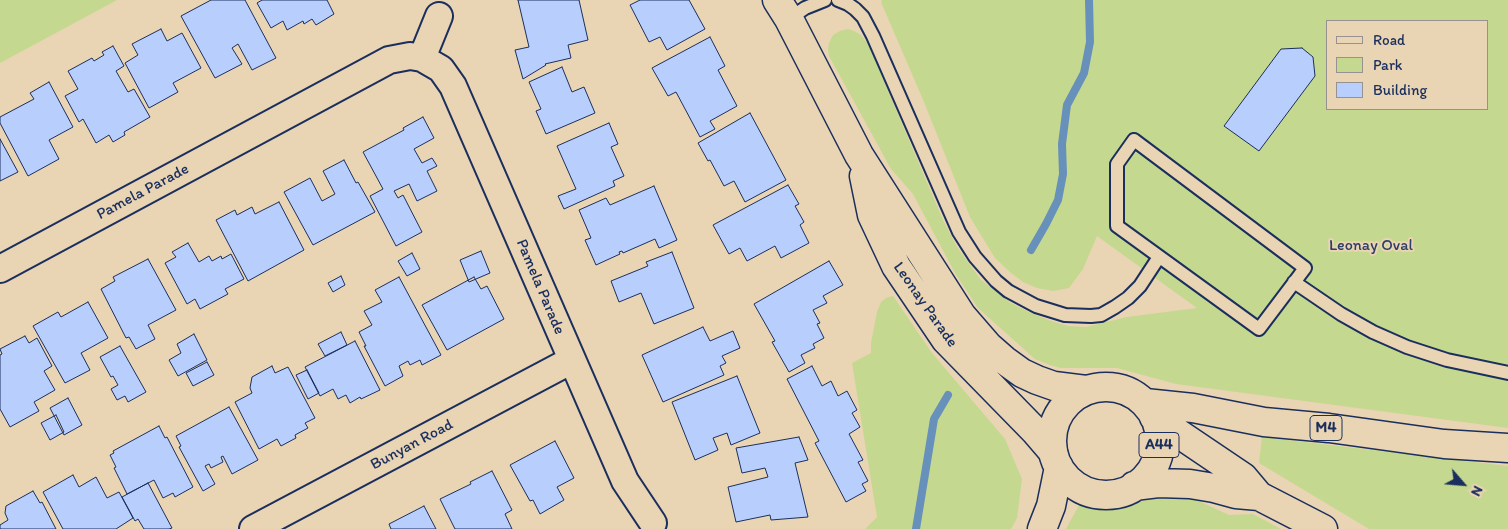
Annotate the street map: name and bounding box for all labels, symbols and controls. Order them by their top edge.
legend [1326,20,1488,110]
text: Road [1373,31,1405,49]
text: Park [1373,56,1403,74]
text: Building [1373,81,1427,99]
street label: Pamela Parade [94,160,192,224]
street label: Pamela Parade [511,236,569,338]
park label: Leonay Oval [1329,236,1413,256]
street label: Leonay Parade [889,259,961,351]
street label: Bunyan Road [367,415,457,475]
road number: M4 [1310,416,1342,440]
road number: A44 [1139,432,1179,458]
north arrow [1438,459,1488,509]
text: N [1467,483,1487,499]

